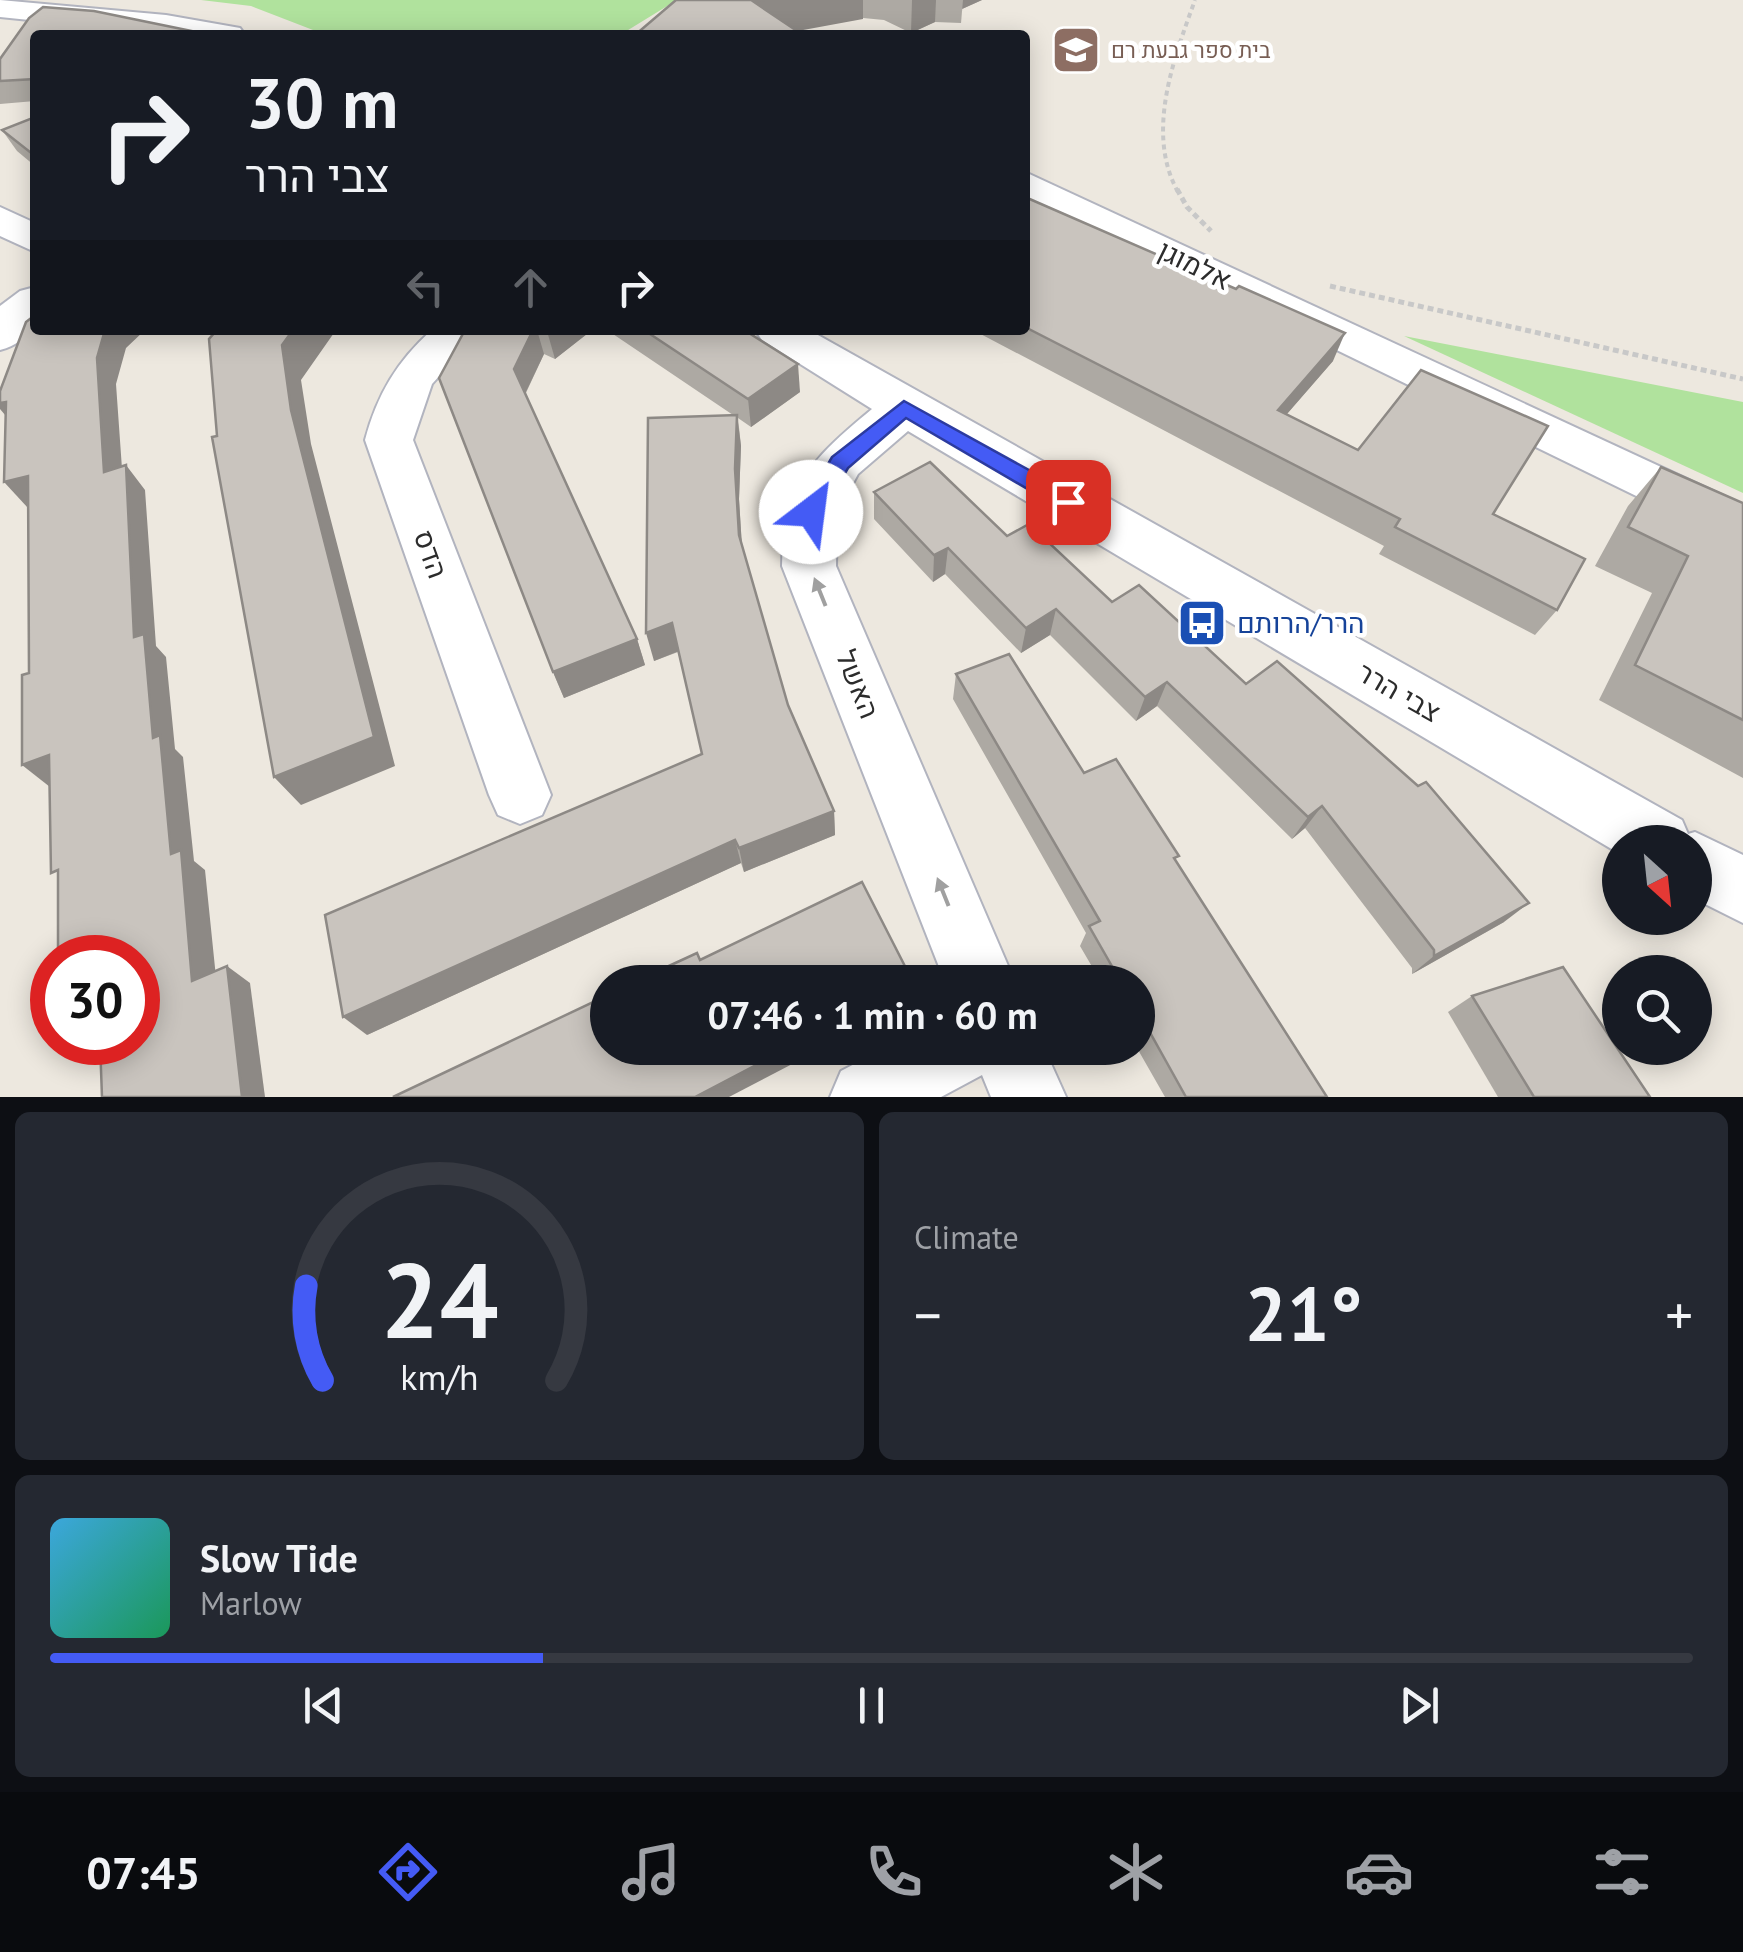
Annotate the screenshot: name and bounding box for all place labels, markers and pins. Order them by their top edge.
school or university icon: בית ספר גבעת רם [1050,24,1102,76]
place label: בית ספר גבעת רם [1111,36,1271,64]
pin [1026,460,1111,545]
bus stop icon: הרר/הרותם [1176,597,1228,649]
place label: הרר/הרותם [1237,604,1365,641]

